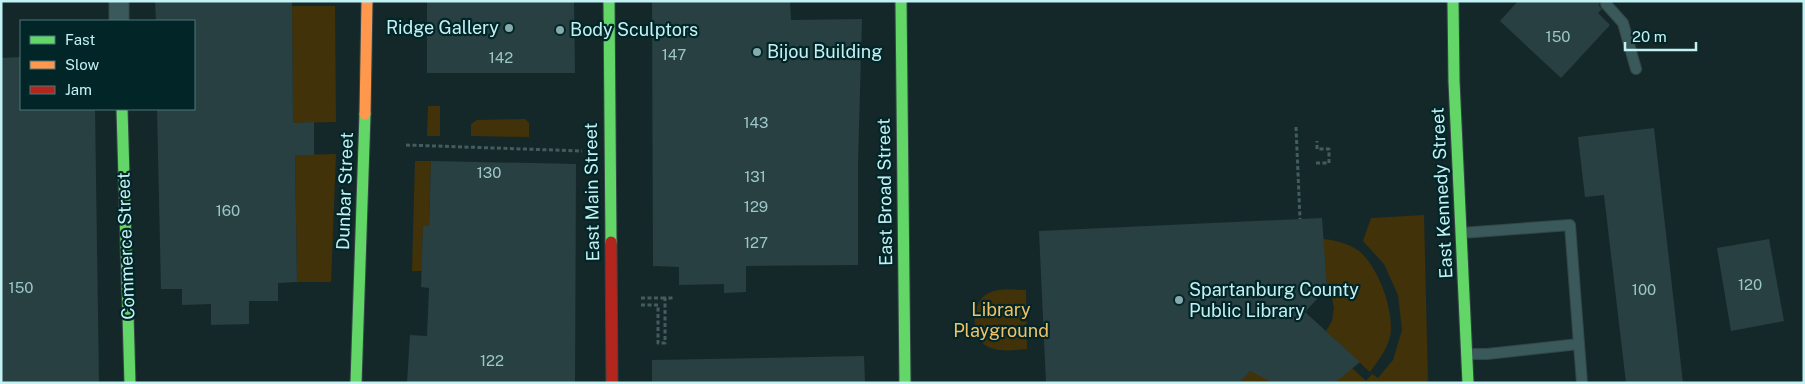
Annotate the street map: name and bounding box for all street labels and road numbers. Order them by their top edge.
street label: East Kennedy Street [1427,107,1456,279]
street label: East Broad Street [873,118,896,266]
street label: East Main Street [580,122,603,262]
street label: Dunbar Street [332,132,357,250]
street label: Commerce Street [112,172,139,320]

